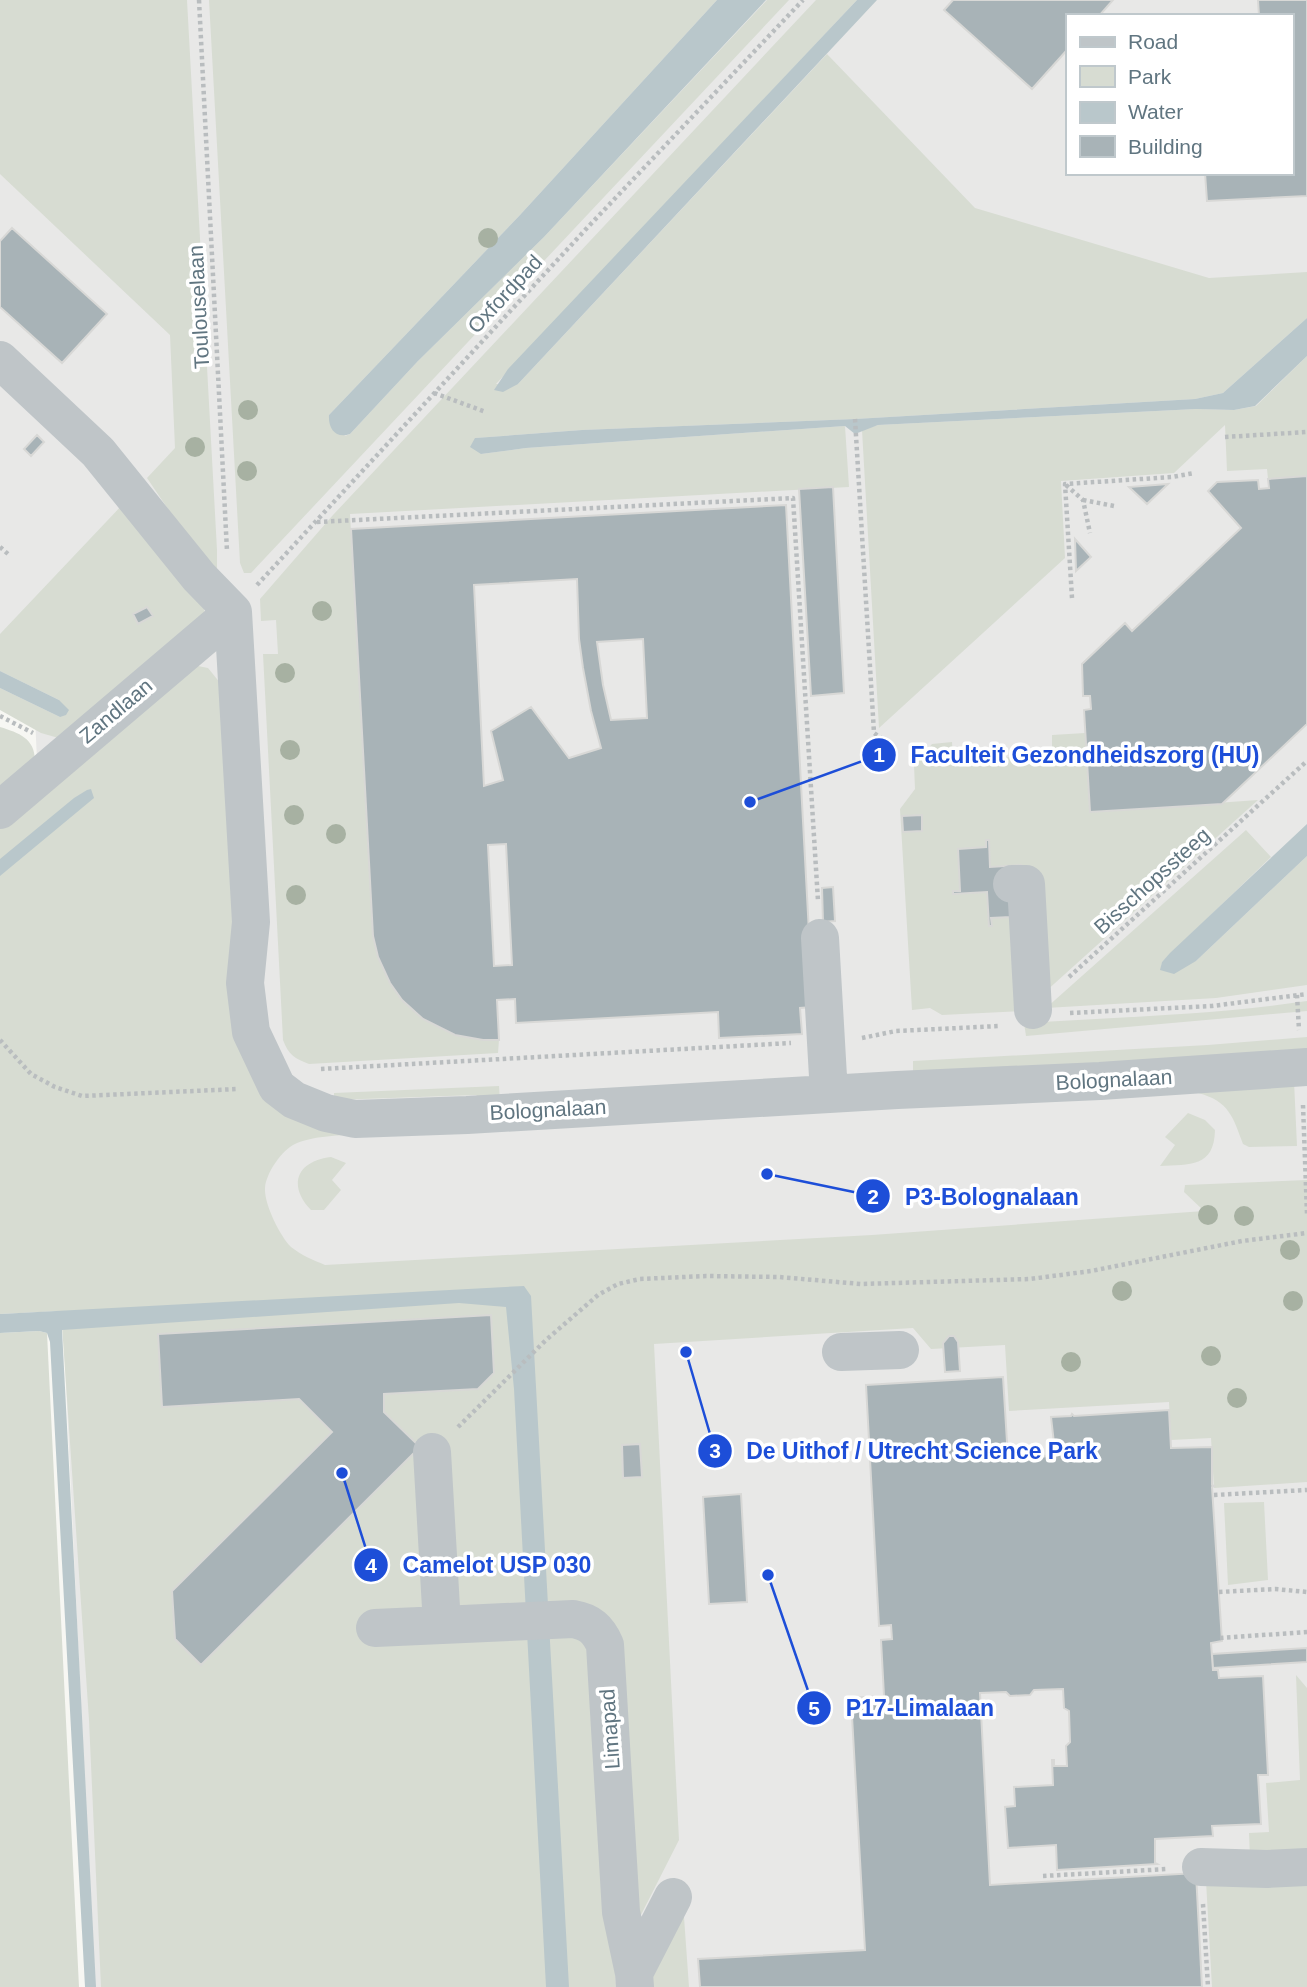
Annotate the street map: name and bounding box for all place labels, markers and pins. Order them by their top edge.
callout: Faculteit Gezondheidszorg (HU) [862,733,1274,777]
callout: P3-Bolognalaan [856,1174,1093,1218]
callout: De Uithof / Utrecht Science Park [697,1429,1112,1473]
callout: Camelot USP 030 [353,1543,606,1587]
callout: P17-Limalaan [797,1686,1008,1730]

